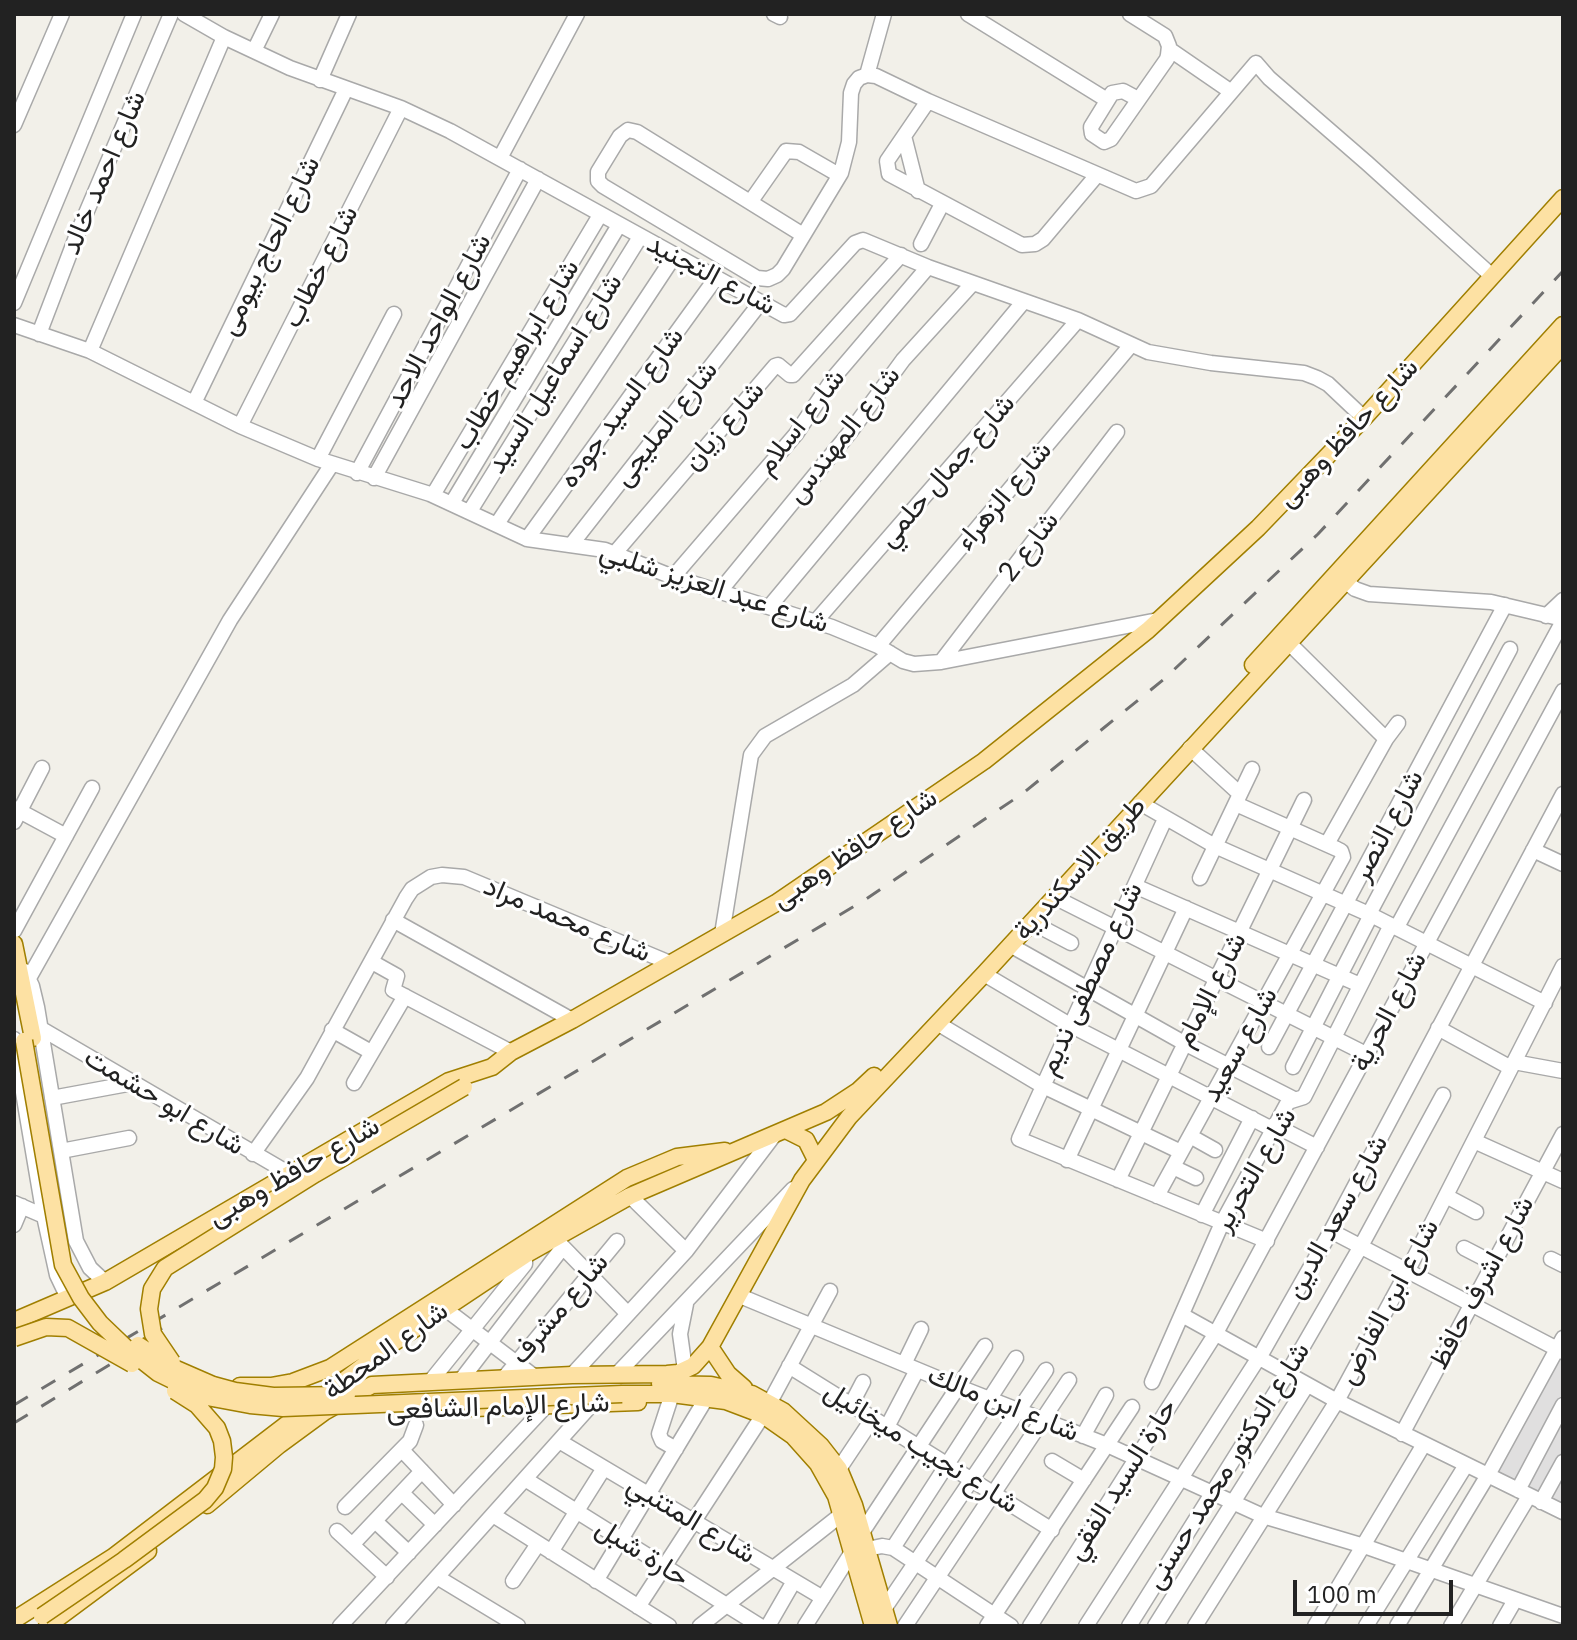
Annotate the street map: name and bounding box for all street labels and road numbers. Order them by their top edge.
street label: شارع احمد خالد [54,86,154,260]
street label: شارع الحاج بيومى [212,151,328,341]
street label: شارع خطاب [276,200,366,334]
street label: شارع التجنيد [641,227,781,323]
street label: شارع الواحد الاحد [379,228,499,414]
street label: شارع ابراهيم خطاب [447,254,587,456]
street label: شارع اسماعيل السيد [480,268,630,480]
street label: شارع السيد جوده [552,321,692,495]
street label: شارع حافظ وهبى [1270,351,1426,515]
street label: شارع المليجى [607,355,725,493]
street label: شارع المهندس [780,360,908,510]
street label: شارع اسلام [749,362,853,482]
street label: شارع زيان [676,374,772,478]
street label: شارع جمال حلمي [871,388,1023,554]
street label: شارع الزهراء [949,435,1059,557]
street label: شارع 2 [992,505,1066,589]
street label: شارع عبد العزيز شلبي [595,535,833,641]
street label: شارع النصر [1345,764,1431,888]
street label: شارع حافظ وهبى [766,781,944,917]
street label: طريق الاسكندرية [1007,790,1153,948]
street label: شارع محمد مراد [478,870,656,970]
street label: شارع مصطفى نديم [1032,877,1150,1081]
street label: شارع الإمام [1168,927,1254,1053]
street label: شارع الحرية [1344,946,1434,1078]
street label: شارع سعيد [1195,982,1285,1108]
street label: شارع ابو حشمت [78,1041,250,1163]
street label: شارع التحرير [1206,1102,1304,1238]
street label: شارع حافظ وهبى [202,1109,386,1235]
street label: شارع سعد الدين [1278,1129,1396,1305]
street label: شارع اشرف حافظ [1422,1191,1542,1375]
street label: شارع ابن الفارض [1331,1213,1447,1391]
street label: شارع مشرف [504,1247,616,1371]
street label: شارع المحطة [317,1294,455,1408]
street label: شارع الدكتور محمد حسنى [1138,1336,1318,1596]
street label: شارع ابن مالك [922,1358,1084,1450]
street label: شارع نجيب ميخائيل [818,1375,1024,1521]
street label: شارع الإمام الشافعى [386,1386,610,1428]
street label: حارة السيد الفقي [1059,1393,1185,1567]
street label: شارع المتنبي [621,1468,761,1572]
street label: حارة شبل [589,1511,695,1595]

